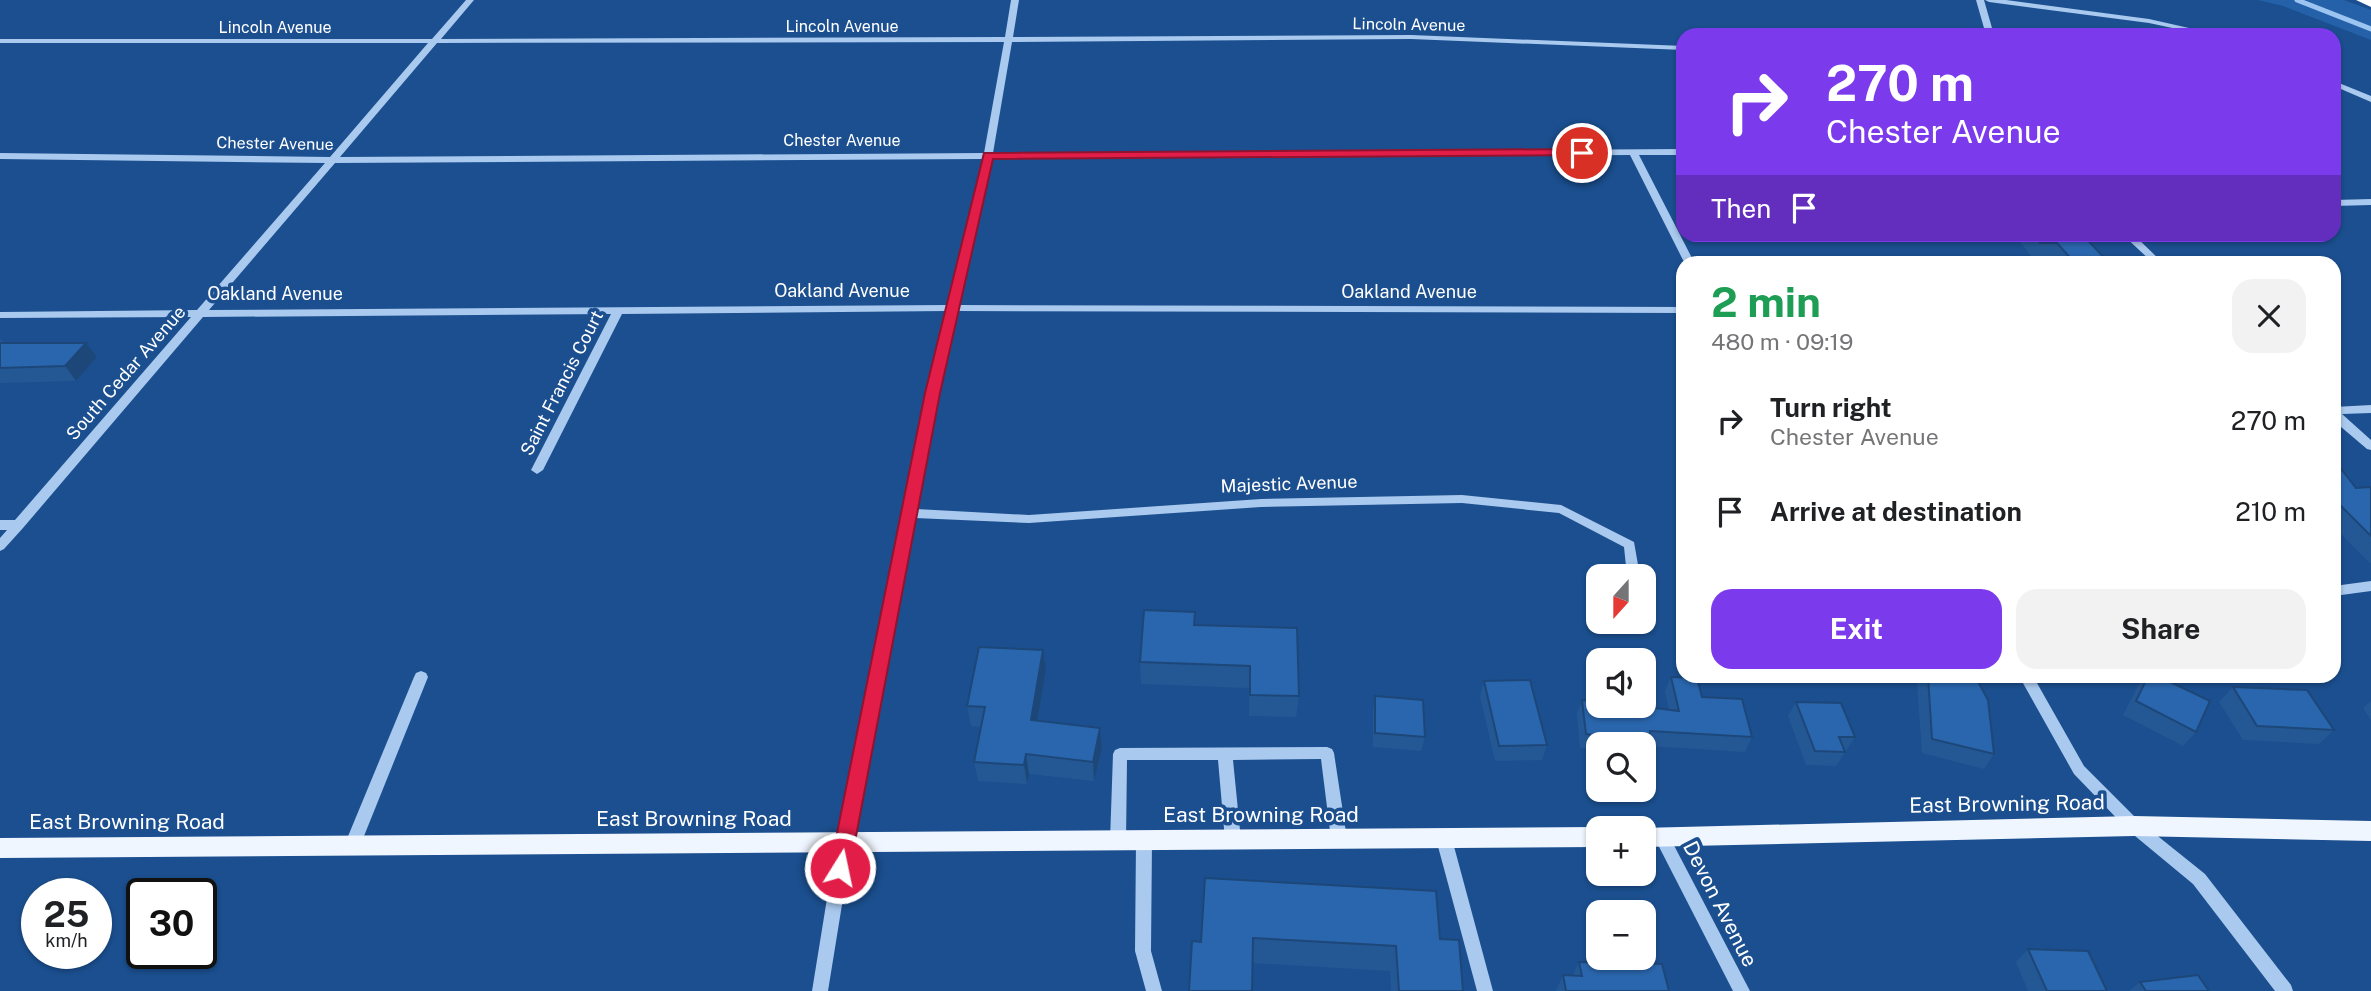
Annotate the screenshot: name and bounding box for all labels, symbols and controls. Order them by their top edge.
street label: Lincoln Avenue [1352,14,1466,35]
street label: Lincoln Avenue [785,17,899,36]
street label: Lincoln Avenue [218,18,332,37]
text: 270 m [1826,54,1974,112]
icon: right [1711,56,1802,147]
text: Chester Avenue [1826,113,2061,150]
pin [1552,123,1612,183]
street label: Chester Avenue [783,131,901,150]
street label: Chester Avenue [216,133,334,154]
icon: arrive [1563,134,1601,172]
icon: arrive [1785,189,1823,227]
text: Then [1711,193,1771,224]
text: 2 min [1711,277,1821,326]
button: close [2232,279,2306,353]
street label: Oakland Avenue [774,280,910,301]
street label: Oakland Avenue [1341,281,1477,302]
street label: Oakland Avenue [207,283,343,304]
street label: South Cedar Avenue [62,301,190,444]
street label: Saint Francis Court [516,307,607,459]
text: 480 m · 09:19 [1711,328,1853,355]
text: Turn right [1770,392,1892,423]
icon: right [1711,402,1749,440]
text: 270 m [2231,405,2306,436]
text: Chester Avenue [1770,423,1939,450]
street label: Majestic Avenue [1220,471,1358,496]
icon: arrive [1711,493,1749,531]
text: Arrive at destination [1770,496,2022,527]
text: 210 m [2235,496,2306,527]
north arrow [1586,564,1656,634]
map controls [1586,564,1656,970]
button: Exit [1711,589,2002,669]
button: Share [2016,589,2306,669]
button: sound [1586,648,1656,718]
button: search [1586,732,1656,802]
street label: East Browning Road [1909,789,2105,818]
street label: East Browning Road [1163,802,1359,827]
street label: East Browning Road [596,806,792,831]
street label: East Browning Road [29,809,225,834]
button: + [1586,816,1656,886]
position arrow [803,831,877,905]
street label: Devon Avenue [1678,837,1763,971]
speed limit sign: 30 [126,878,217,969]
text: 25 [44,894,89,935]
button: − [1586,900,1656,970]
text: km/h [45,930,88,951]

